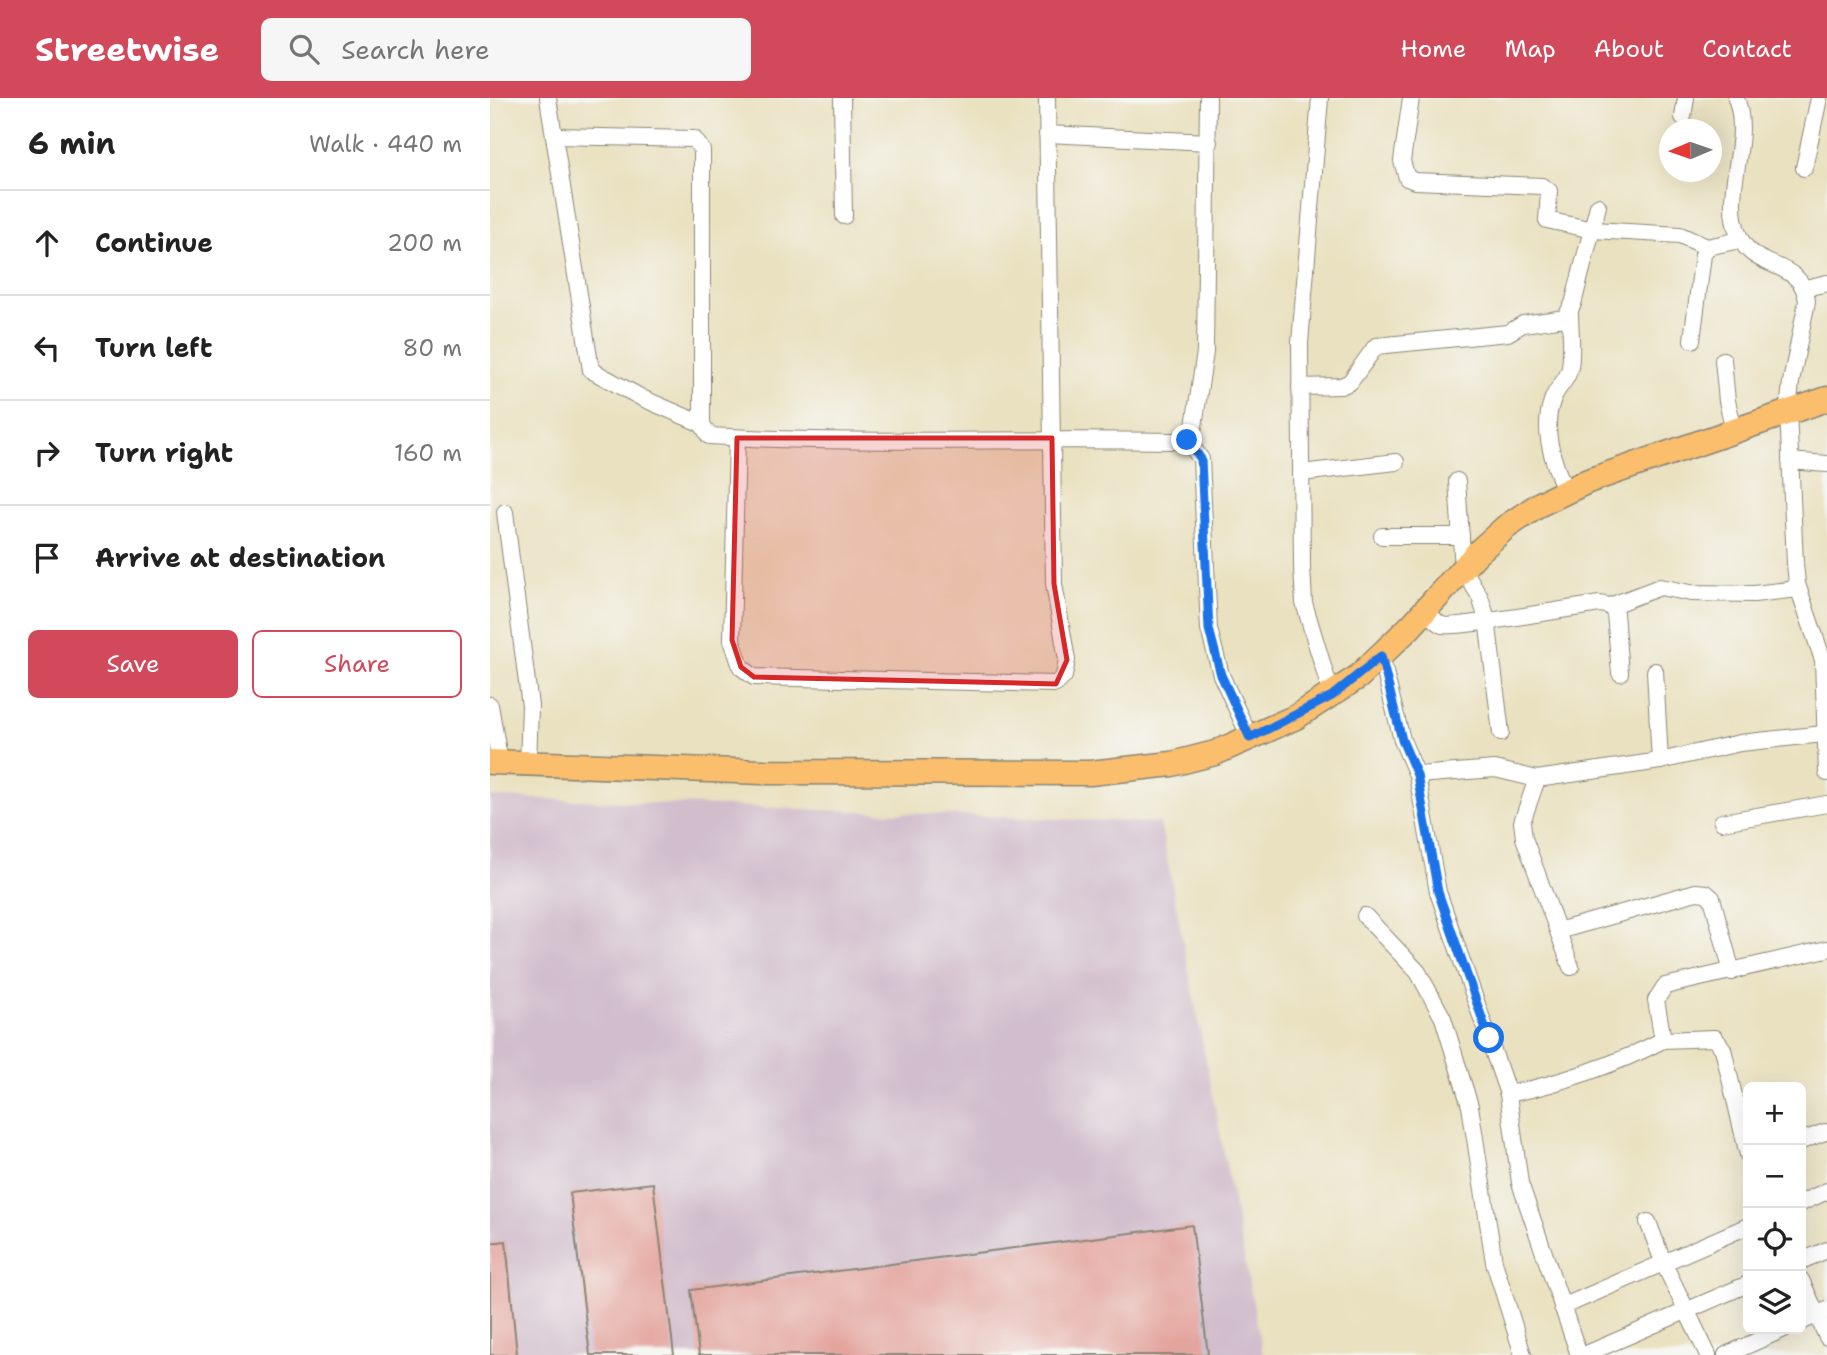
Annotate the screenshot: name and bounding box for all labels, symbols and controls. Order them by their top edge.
search box [261,18,751,81]
text: Streetwise [35,27,219,72]
icon: search [285,30,323,68]
text: Search here [341,32,490,67]
text: Home [1400,33,1466,65]
text: Map [1504,33,1556,65]
text: About [1594,33,1664,65]
text: Contact [1702,33,1792,65]
north arrow [1659,119,1722,182]
text: 6 min [28,123,115,164]
text: Walk · 440 m [309,129,462,159]
icon: ahead [28,224,66,262]
text: Continue [95,225,213,260]
text: 200 m [387,228,462,258]
icon: left [28,329,66,367]
text: Turn left [95,330,212,365]
text: 80 m [403,333,462,363]
route end [1171,424,1202,455]
icon: right [28,434,66,472]
text: Turn right [95,435,233,470]
text: 160 m [394,438,462,468]
icon: arrive [28,539,66,577]
text: Arrive at destination [95,540,385,575]
button: Save [28,630,238,698]
button: Share [252,630,462,698]
route start [1473,1022,1504,1053]
map controls [1743,1082,1806,1334]
button: + [1743,1082,1806,1145]
button: − [1743,1145,1806,1208]
button: locate [1743,1208,1806,1271]
button: layers [1743,1271,1806,1334]

